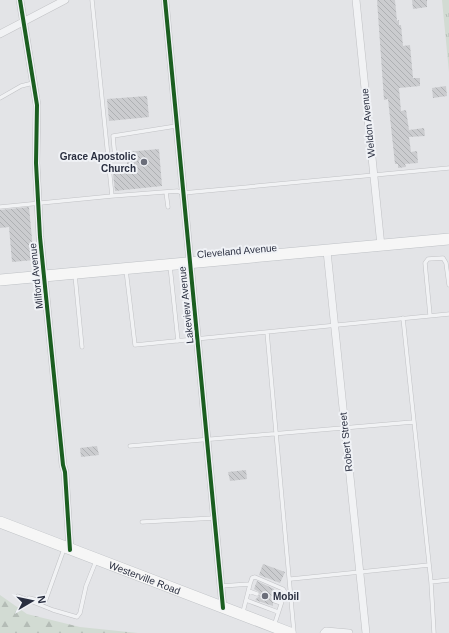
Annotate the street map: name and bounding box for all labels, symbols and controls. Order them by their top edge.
street label: Weldon Avenue [359,87,377,158]
place label: Grace Apostolic Church [60,151,136,174]
marker: Grace Apostolic Church [139,157,149,167]
street label: Milford Avenue [27,242,45,309]
street label: Cleveland Avenue [196,242,278,260]
street label: Lakeview Avenue [176,265,196,344]
street label: Robert Street [337,412,355,472]
street label: Westerville Road [108,559,182,596]
north arrow [12,581,52,621]
marker: Mobil [260,591,270,601]
place label: Mobil [273,591,299,602]
text: N [35,595,48,604]

